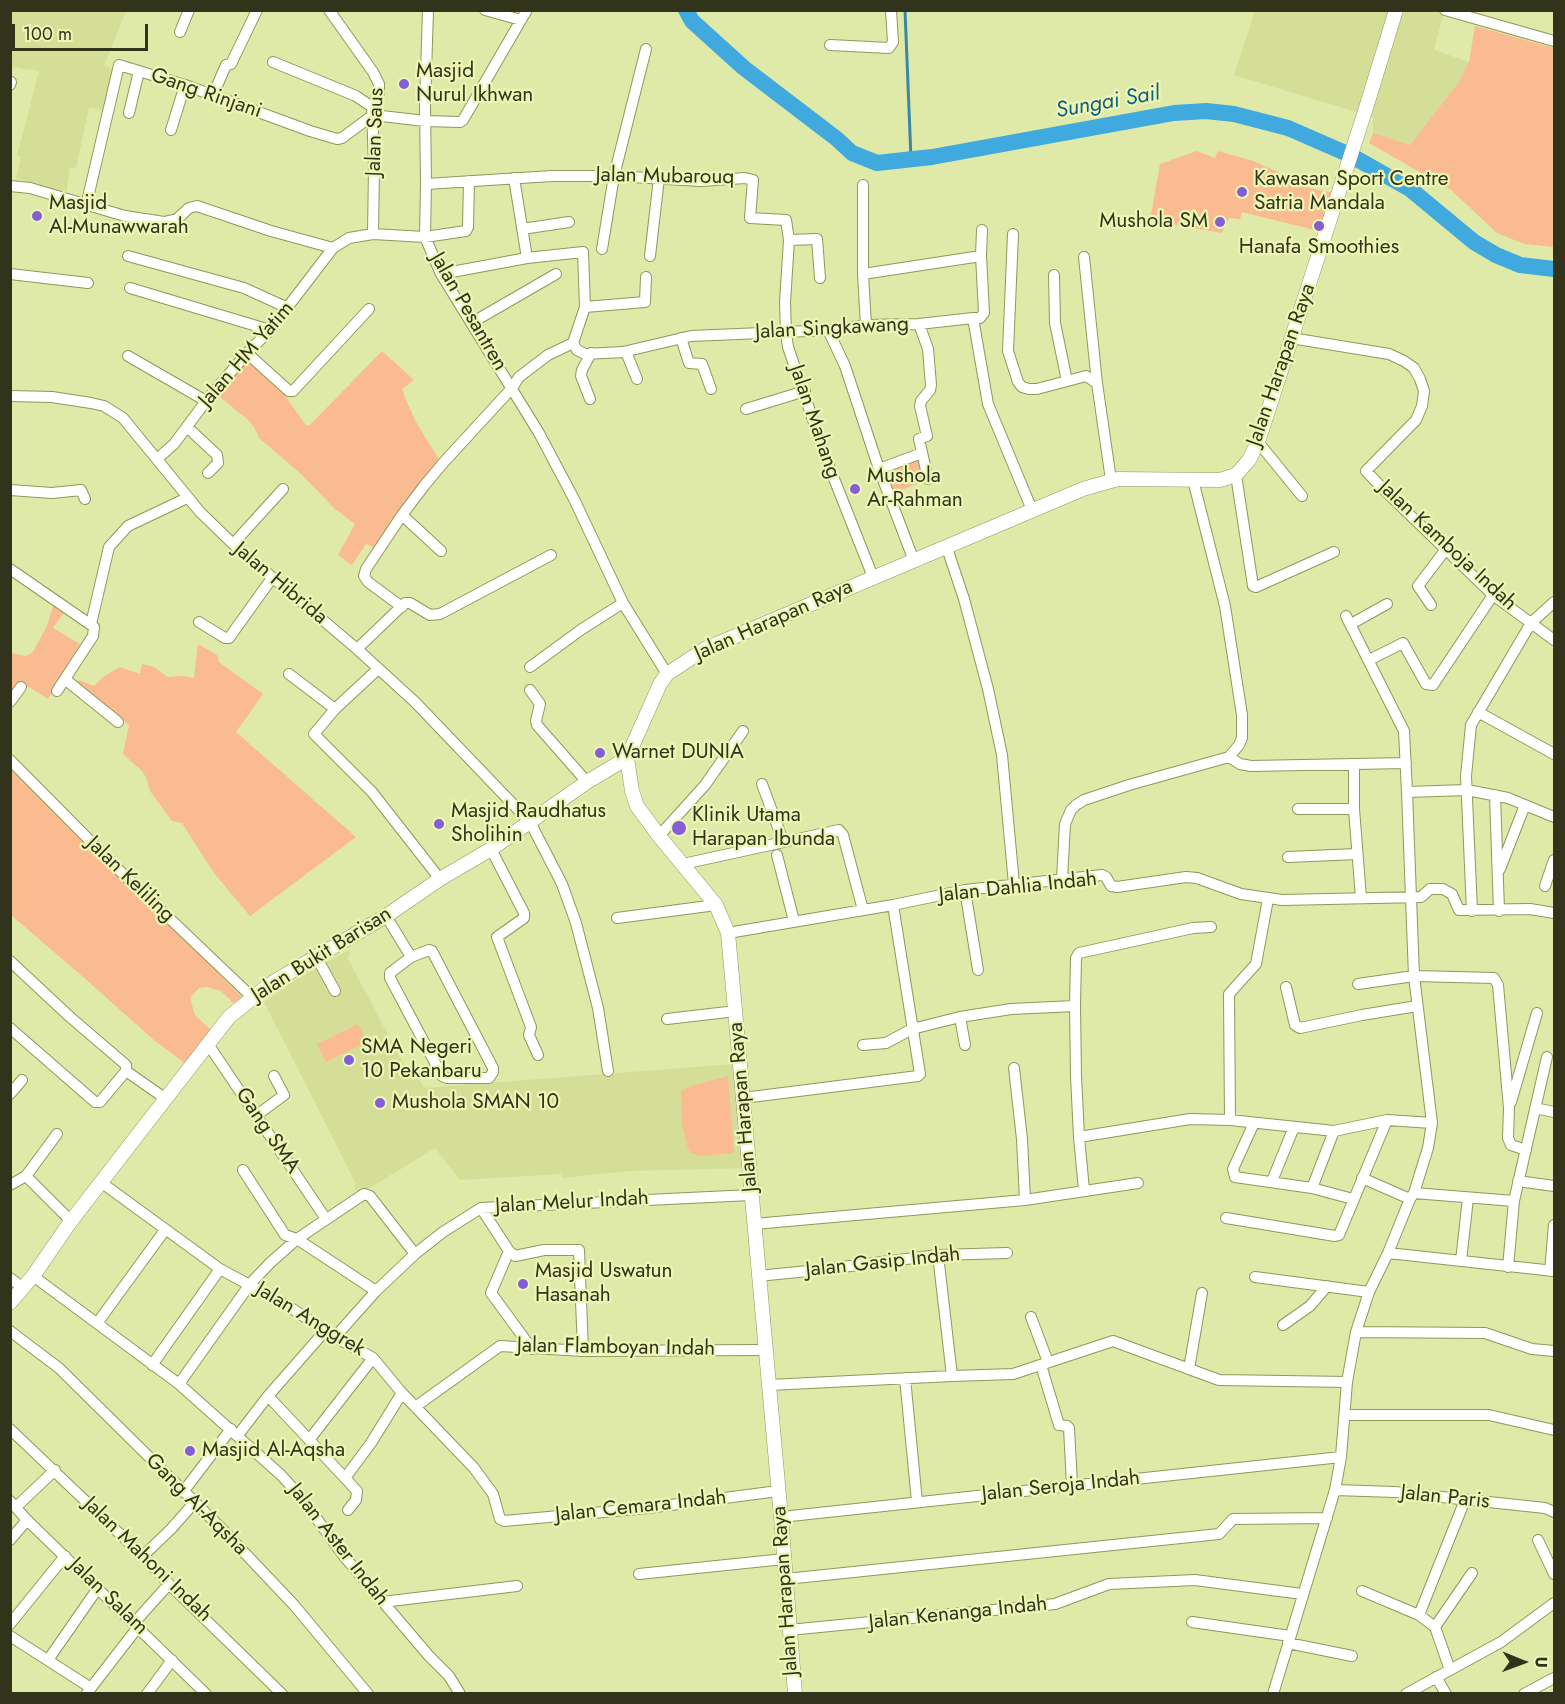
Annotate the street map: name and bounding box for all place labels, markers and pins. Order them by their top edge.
place label: Masjid Nurul Ikhwan [416,59,533,109]
marker: Masjid Nurul Ikhwan [397,77,411,91]
place label: Kawasan Sport Centre Satria Mandala [1254,167,1449,217]
marker: Kawasan Sport Centre Satria Mandala [1235,185,1249,199]
place label: Masjid Al-Munawwarah [49,191,189,241]
marker: Masjid Al-Munawwarah [30,209,44,223]
place label: Mushola SM [1099,209,1208,235]
marker: Mushola SM [1213,215,1227,229]
marker: Hanafa Smoothies [1312,219,1326,233]
place label: Hanafa Smoothies [1239,235,1399,261]
place label: Mushola Ar-Rahman [867,464,963,514]
marker: Mushola Ar-Rahman [848,482,862,496]
place label: Warnet DUNIA [612,740,744,766]
marker: Warnet DUNIA [593,746,607,760]
place label: Masjid Raudhatus Sholihin [451,799,606,849]
place label: Klinik Utama Harapan Ibunda [692,803,835,853]
marker: Masjid Raudhatus Sholihin [432,817,446,831]
marker: Klinik Utama Harapan Ibunda [670,819,688,837]
place label: SMA Negeri 10 Pekanbaru [361,1035,482,1085]
marker: SMA Negeri 10 Pekanbaru [342,1053,356,1067]
place label: Mushola SMAN 10 [392,1090,559,1116]
marker: Mushola SMAN 10 [373,1096,387,1110]
place label: Masjid Uswatun Hasanah [535,1259,673,1309]
marker: Masjid Uswatun Hasanah [516,1277,530,1291]
place label: Masjid Al-Aqsha [202,1438,345,1464]
marker: Masjid Al-Aqsha [183,1444,197,1458]

